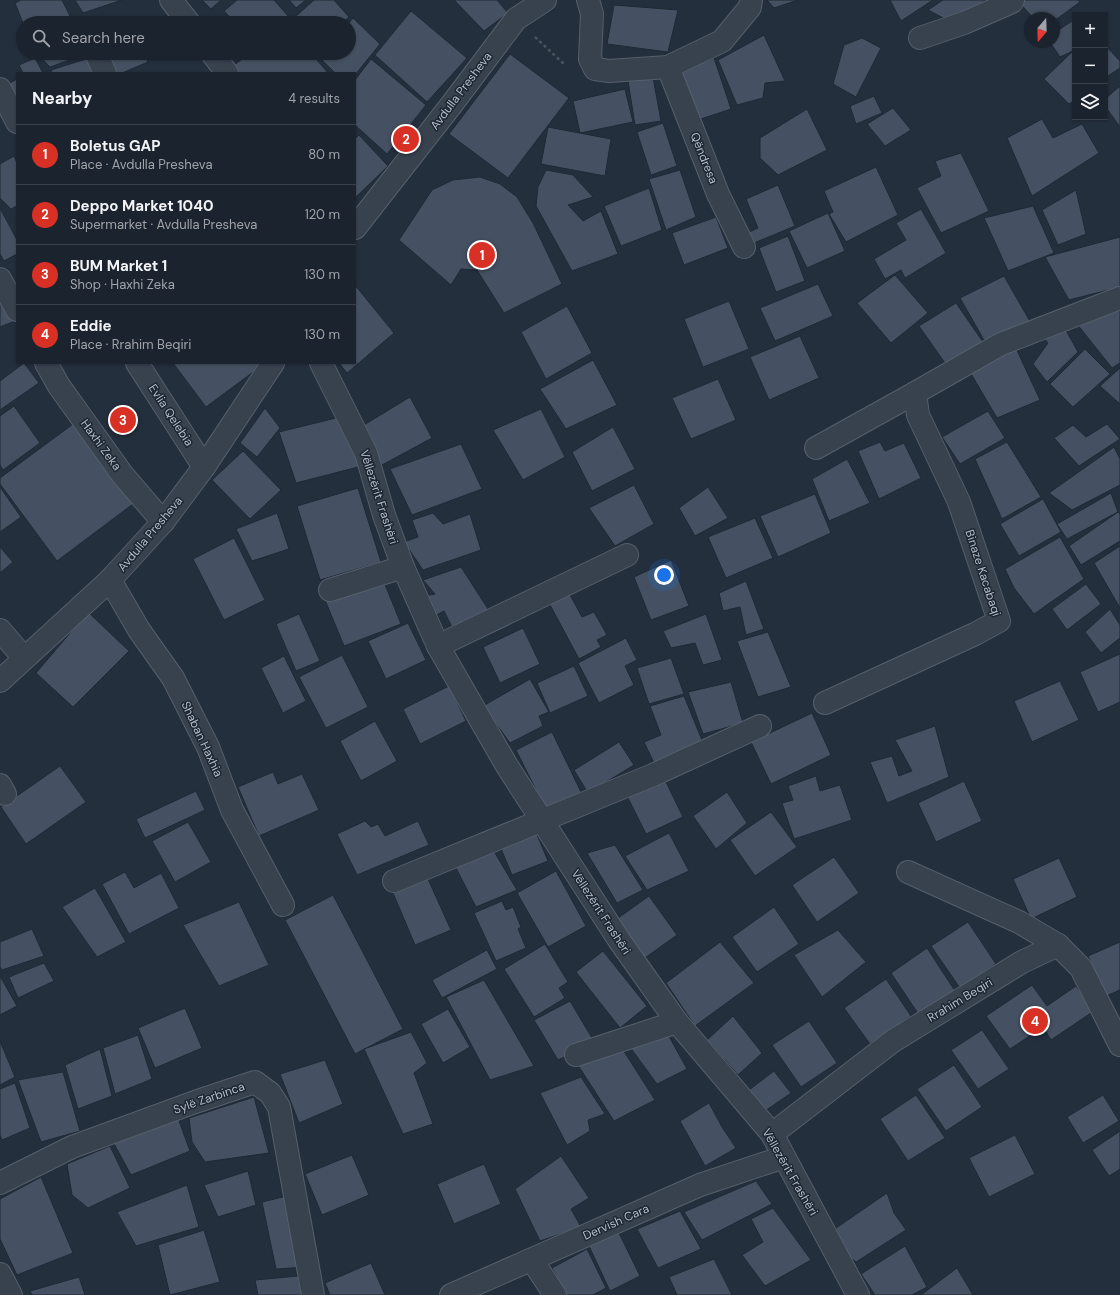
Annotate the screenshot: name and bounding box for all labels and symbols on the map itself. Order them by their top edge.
north arrow [1024,12,1060,48]
street label: Avdulla Presheva [427,49,495,133]
pin: 2 [393,124,419,154]
street label: Qëndresa [686,130,722,186]
pin: 1 [469,240,495,270]
street label: Evlia Qelebia [145,381,197,449]
pin: 3 [110,405,136,435]
street label: Haxhi Zeka [77,416,125,474]
street label: Vëllezërit Frashëri [356,448,402,546]
street label: Avdulla Presheva [114,493,186,575]
street label: Binaze Kacabaqi [961,528,1005,618]
your location [654,565,674,585]
street label: Shaban Haxhia [178,699,226,779]
street label: Vëllezërit Frashëri [568,866,635,958]
street label: Rrahim Beqiri [924,974,996,1026]
pin: 4 [1022,1006,1048,1036]
street label: Sylë Zarbinca [171,1078,247,1118]
street label: Vëllezërit Frashëri [759,1125,822,1219]
street label: Dervish Cara [580,1200,652,1244]

